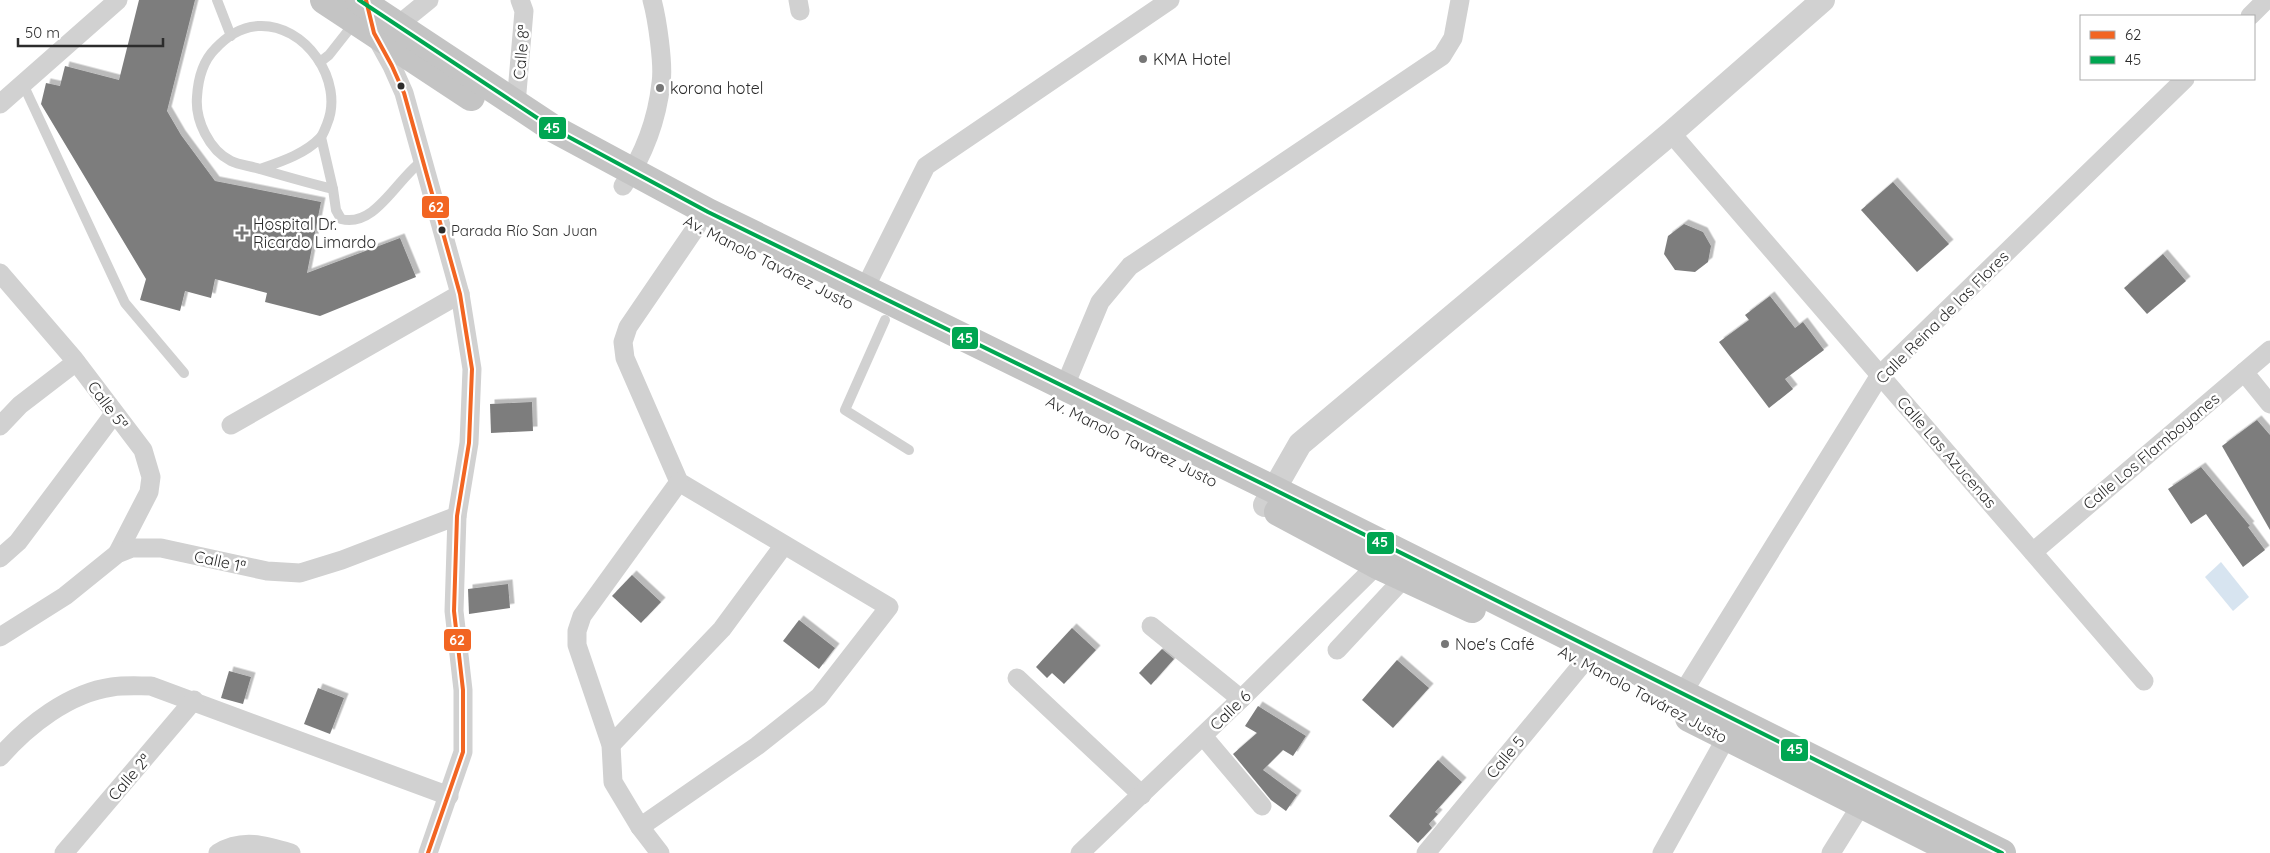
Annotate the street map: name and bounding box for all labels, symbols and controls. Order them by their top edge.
scale bar [18,15,162,47]
legend [2080,15,2255,80]
text: 50 m [25,23,60,42]
street label: Calle 8ª [509,24,533,80]
text: 62 [2125,25,2141,44]
place label: KMA Hotel [1153,49,1231,69]
text: 45 [2125,50,2141,69]
marker: KMA Hotel [1137,53,1149,65]
place label: korona hotel [670,78,763,98]
unlabelled marker [396,81,406,91]
marker: korona hotel [654,82,666,94]
line badge: 45 [538,116,567,140]
text: 45 [544,119,560,137]
line badge: 62 [421,195,450,219]
text: 62 [428,198,444,216]
street label: Av. Manolo Tavárez Justo [681,210,857,314]
place label: Hospital Dr. Ricardo Limardo [253,214,376,252]
place label: Parada Río San Juan [451,221,598,240]
marker: Parada Río San Juan [437,225,447,235]
marker: Hospital Dr. Ricardo Limardo [235,226,249,240]
street label: Calle Reina de las Flores [1871,246,2013,388]
line badge: 45 [951,326,979,350]
text: 45 [957,329,973,347]
street label: Calle 5ª [83,377,133,433]
street label: Calle Los Flamboyanes [2079,388,2223,514]
street label: Av. Manolo Tavárez Justo [1043,391,1221,491]
street label: Calle Las Azucenas [1893,392,2001,512]
line badge: 45 [1366,531,1395,555]
text: 45 [1372,533,1388,551]
street label: Calle 1ª [192,546,248,576]
line badge: 62 [443,628,472,652]
text: 62 [449,631,465,649]
place label: Noe's Café [1455,634,1535,654]
marker: Noe's Café [1439,638,1451,650]
street label: Av. Manolo Tavárez Justo [1555,641,1731,747]
street label: Calle 6 [1205,685,1255,734]
street label: Calle 5 [1481,732,1529,782]
line badge: 45 [1780,738,1809,762]
text: 45 [1787,740,1803,758]
street label: Calle 2ª [103,750,155,804]

